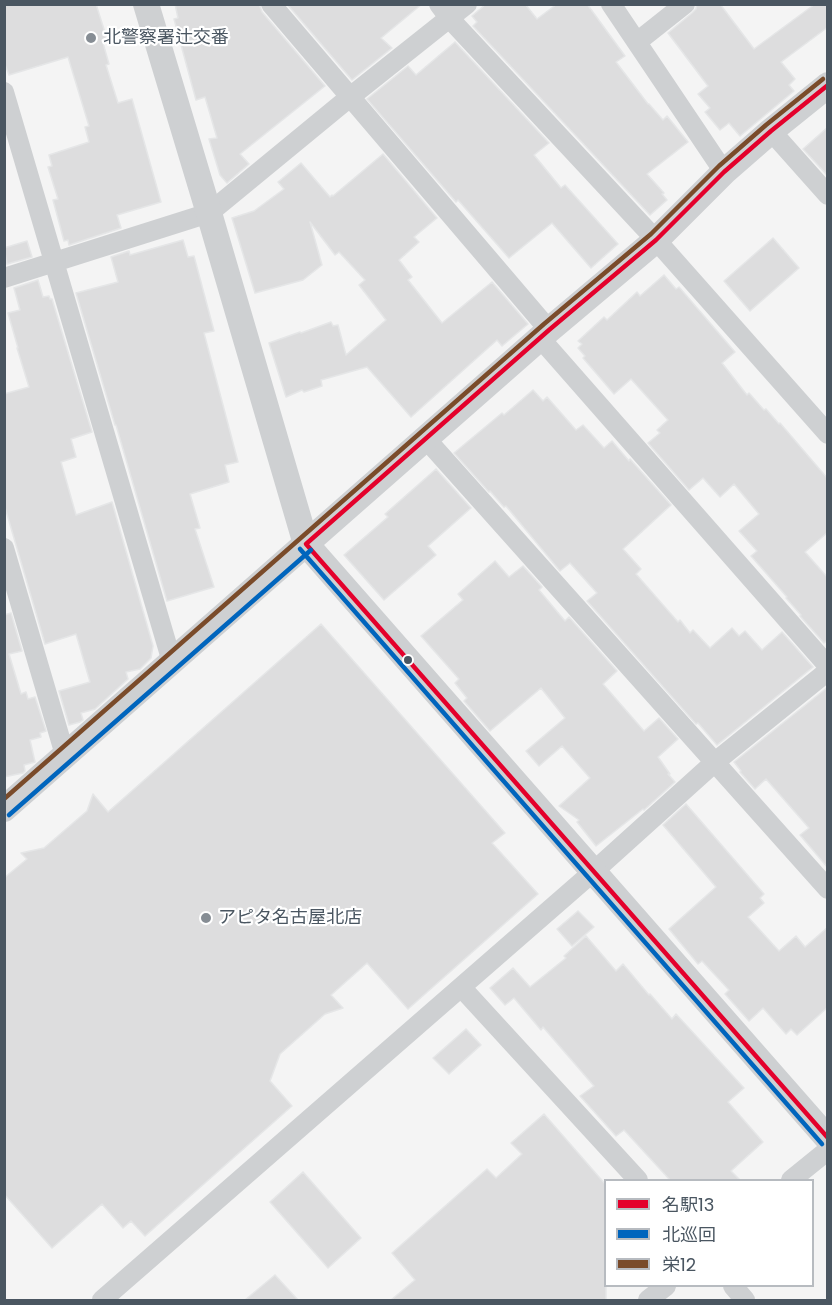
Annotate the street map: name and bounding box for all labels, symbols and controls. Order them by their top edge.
place label: 北警察署辻交番 [103,27,229,49]
marker: 北警察署辻交番 [84,31,98,45]
unlabelled marker [402,654,414,666]
place label: アピタ名古屋北店 [218,907,362,929]
marker: アピタ名古屋北店 [199,911,213,925]
legend [604,1179,814,1287]
text: 名駅13 [662,1192,714,1217]
text: 北巡回 [662,1222,716,1247]
text: 栄12 [662,1252,696,1277]

